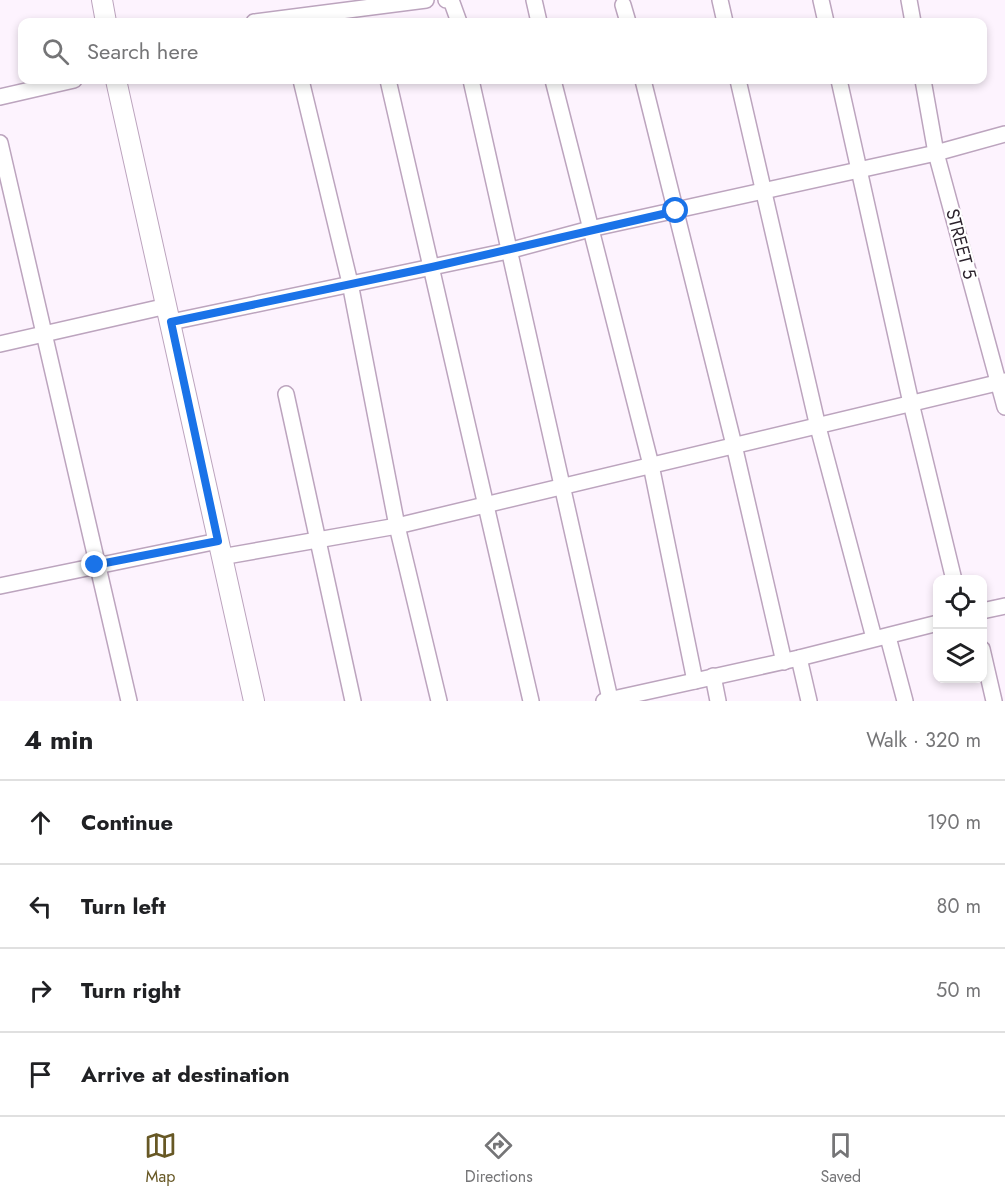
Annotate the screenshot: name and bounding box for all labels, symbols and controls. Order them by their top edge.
search box [18,18,987,84]
icon: search [39,35,72,68]
text: Search here [87,35,198,67]
route start [662,197,688,223]
street label: STREET 5 [939,206,983,282]
route end [81,551,107,577]
map controls [933,575,987,683]
button: locate [933,575,987,629]
button: layers [933,629,987,683]
text: 4 min [24,721,93,759]
text: Walk · 320 m [866,726,981,755]
icon: ahead [24,806,57,839]
text: Continue [81,806,173,838]
text: 190 m [927,808,981,837]
icon: left [24,890,57,923]
text: Turn left [81,890,166,922]
text: 80 m [936,892,981,921]
icon: right [24,974,57,1007]
text: Turn right [81,974,181,1006]
text: 50 m [936,976,981,1005]
icon: arrive [24,1058,57,1091]
text: Arrive at destination [81,1058,290,1090]
tab: Map [144,1129,177,1188]
tab: Directions [465,1129,533,1188]
tab: Saved [820,1129,861,1188]

